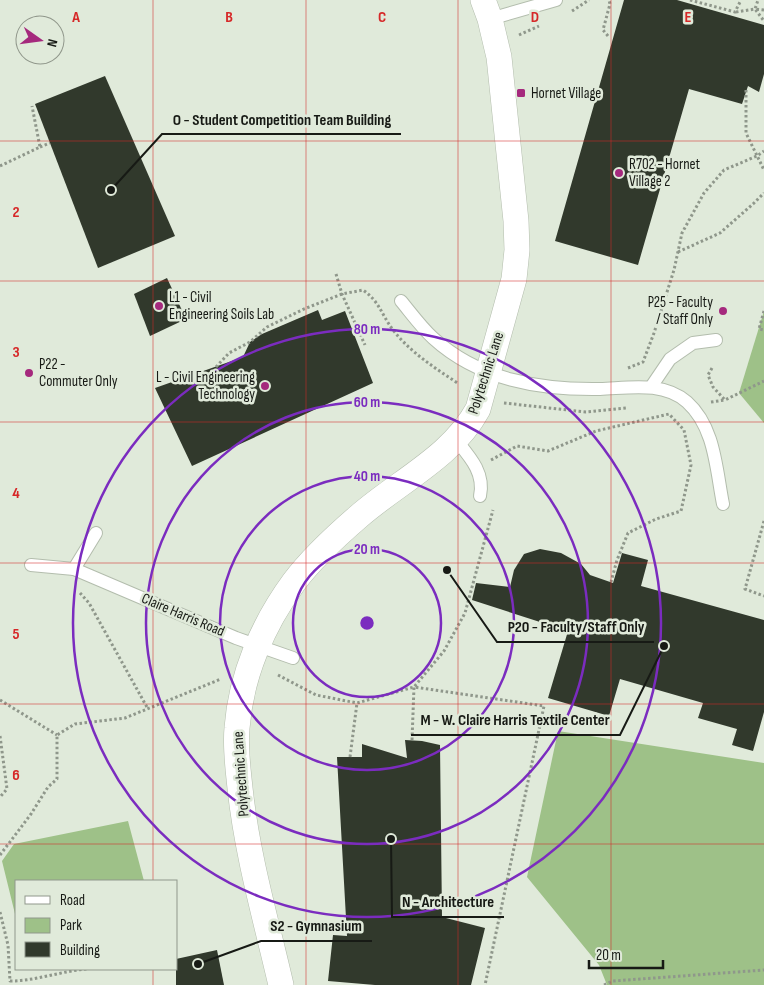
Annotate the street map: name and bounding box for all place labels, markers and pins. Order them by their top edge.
place label: Hornet Village [531,84,601,103]
marker: Hornet Village [515,87,527,99]
callout: O - Student Competition Team Building [162,103,401,134]
place label: R702 - Hornet Village 2 [629,155,701,191]
marker: R702 - Hornet Village 2 [613,167,625,179]
place label: L1 - Civil Engineering Soils Lab [169,288,274,324]
place label: P25 - Faculty / Staff Only [648,293,713,329]
marker: L1 - Civil Engineering Soils Lab [153,300,165,312]
marker: P25 - Faculty / Staff Only [717,305,729,317]
place label: P22 - Commuter Only [39,355,118,391]
marker: P22 - Commuter Only [23,367,35,379]
place label: L - Civil Engineering Technology [156,368,255,404]
marker: L - Civil Engineering Technology [259,380,271,392]
callout: P20 - Faculty/Staff Only [497,611,654,642]
centre of rings [358,614,376,632]
callout: M - W. Claire Harris Textile Center [411,704,620,735]
callout: N - Architecture [392,886,504,917]
callout: S2 - Gymnasium [261,910,372,941]

